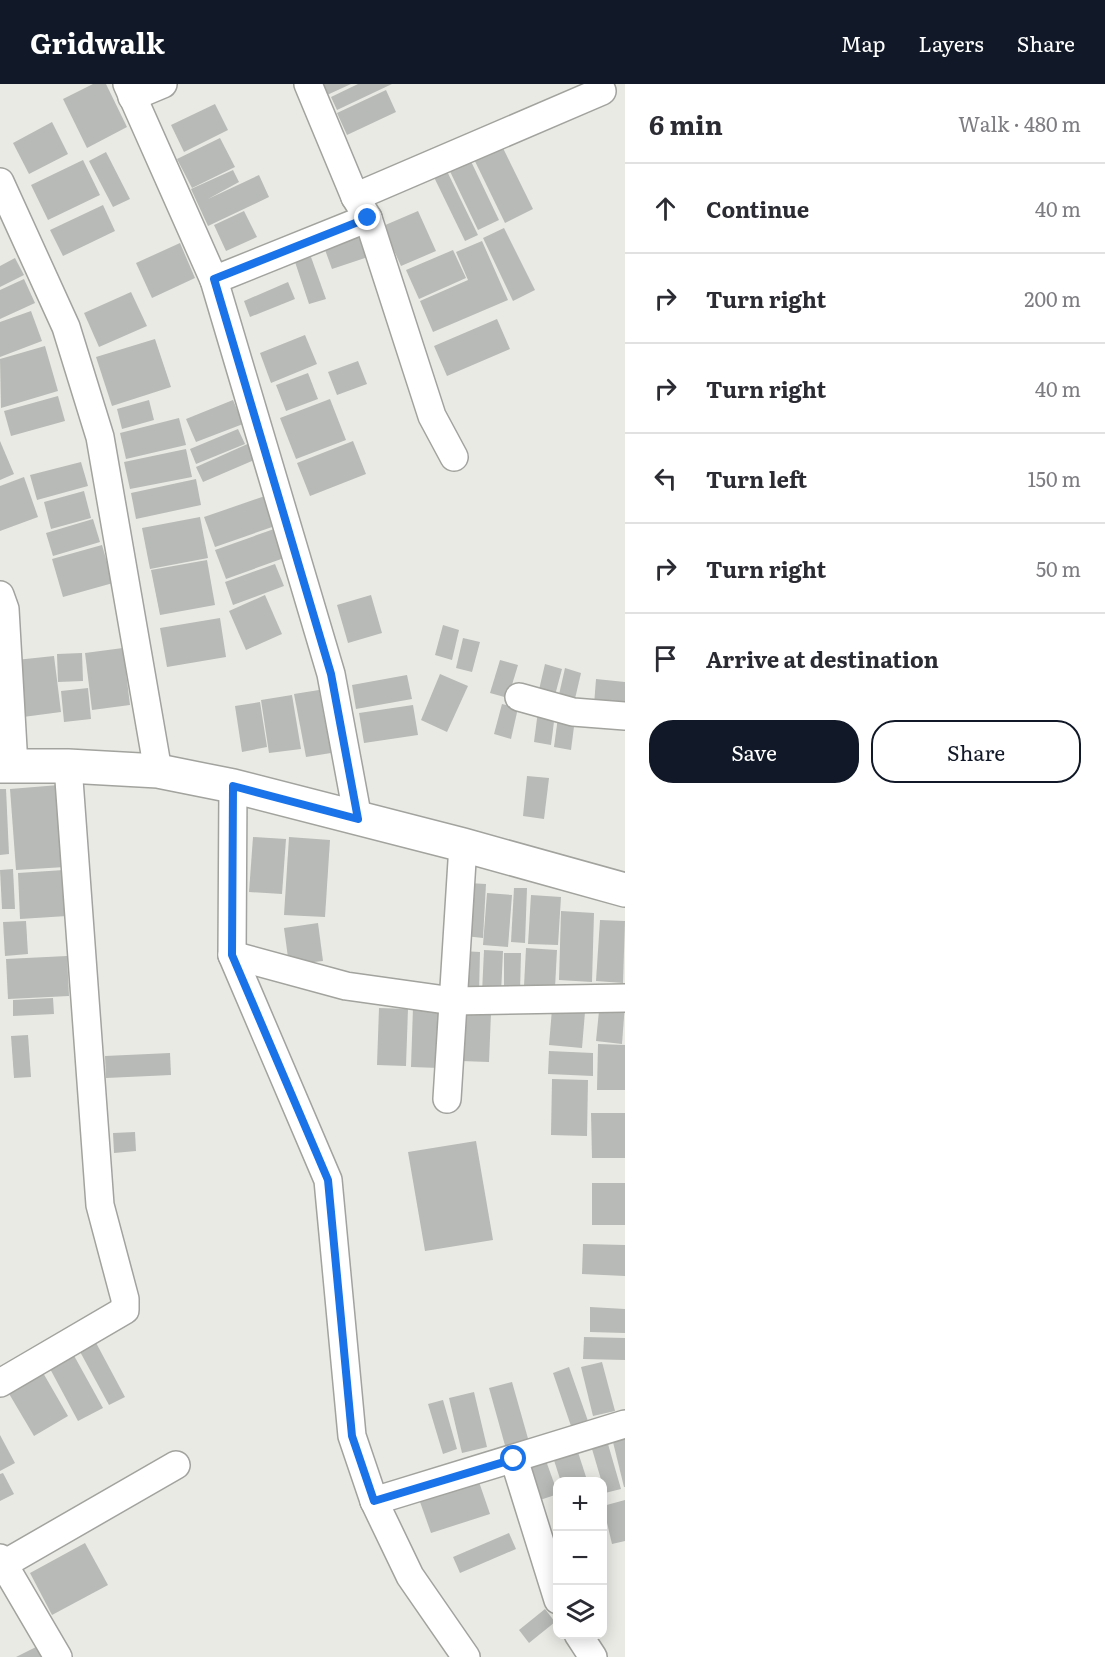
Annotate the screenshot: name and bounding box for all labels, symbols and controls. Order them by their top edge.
text: Gridwalk [30,21,165,63]
text: Map [841,27,886,58]
text: Layers [919,27,984,58]
text: Share [1017,27,1075,58]
text: 6 min [649,104,723,143]
text: Walk · 480 m [958,108,1081,138]
icon: ahead [649,192,682,225]
text: Continue [706,192,809,225]
text: 40 m [1035,193,1081,223]
route end [354,204,380,230]
icon: right [649,282,682,315]
text: Turn right [706,282,826,315]
text: 200 m [1024,283,1081,313]
icon: right [649,372,682,405]
text: Turn right [706,372,826,405]
text: 40 m [1035,373,1081,403]
icon: left [649,462,682,495]
text: Turn left [706,462,807,495]
text: 150 m [1028,463,1081,493]
icon: right [649,552,682,585]
text: Turn right [706,552,826,585]
text: 50 m [1036,553,1081,583]
icon: arrive [649,642,682,675]
text: Arrive at destination [706,642,939,675]
button: Save [649,720,859,783]
button: Share [871,720,1081,783]
route start [500,1445,526,1471]
map controls [553,1477,607,1639]
button: + [553,1477,607,1531]
button: − [553,1531,607,1585]
button: layers [553,1585,607,1639]

